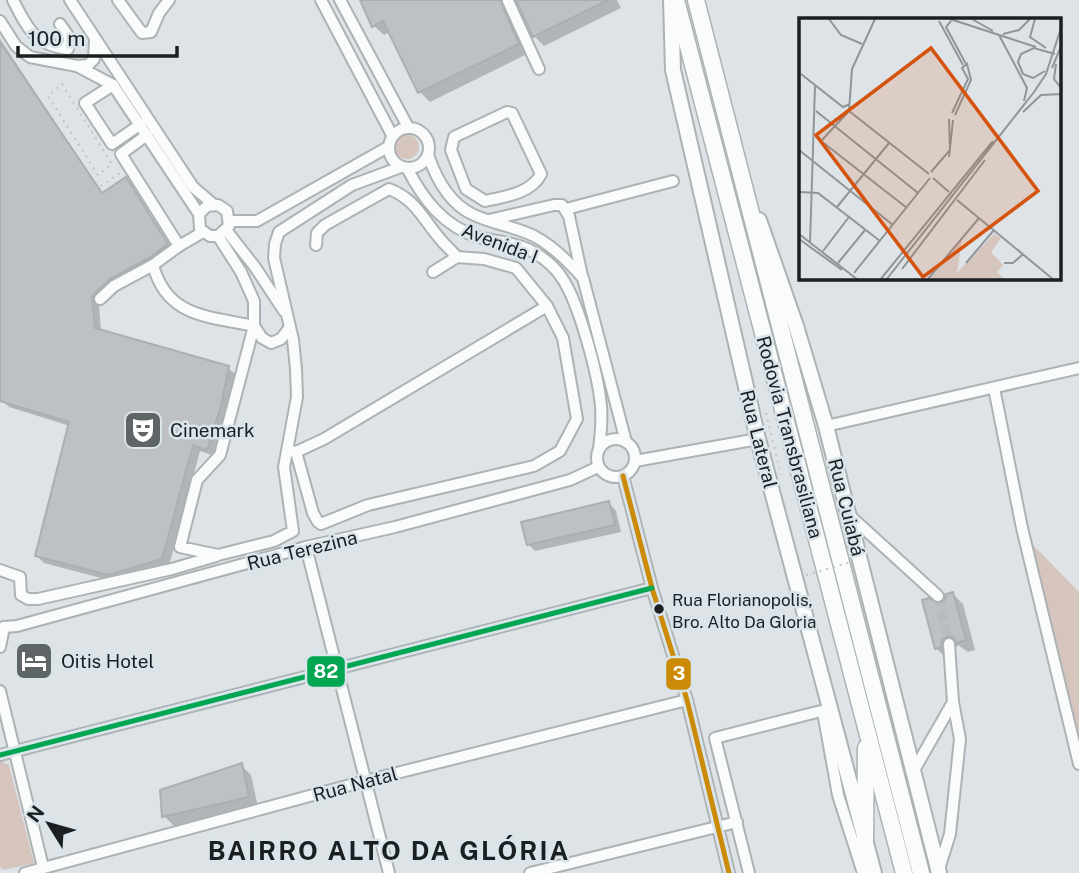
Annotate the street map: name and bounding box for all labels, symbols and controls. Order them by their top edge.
scale bar [18,14,177,58]
inset map [799,18,1062,280]
text: 100 m [28,26,85,51]
street label: Avenida I [459,218,541,268]
street label: Rodovia Transbrasiliana [752,333,828,541]
street label: Rua Lateral [736,387,782,491]
theatre icon: Cinemark [122,409,164,451]
place label: Cinemark [170,419,255,441]
street label: Rua Cuiabá [824,456,870,558]
street label: Rua Terezina [245,526,359,574]
place label: Rua Florianopolis, Bro. Alto Da Gloria [672,590,816,632]
marker: Rua Florianopolis, Bro. Alto Da Gloria [652,602,666,616]
hotel icon: Oitis Hotel [13,640,55,682]
place label: Oitis Hotel [61,650,154,672]
line badge: 82 [306,655,346,688]
line badge: 3 [665,657,692,691]
text: 82 [314,660,338,682]
text: 3 [673,662,685,684]
street label: Rua Natal [310,762,400,806]
north arrow [14,789,84,859]
text: N [22,801,49,826]
district label: BAIRRO ALTO DA GLÓRIA [208,835,570,866]

